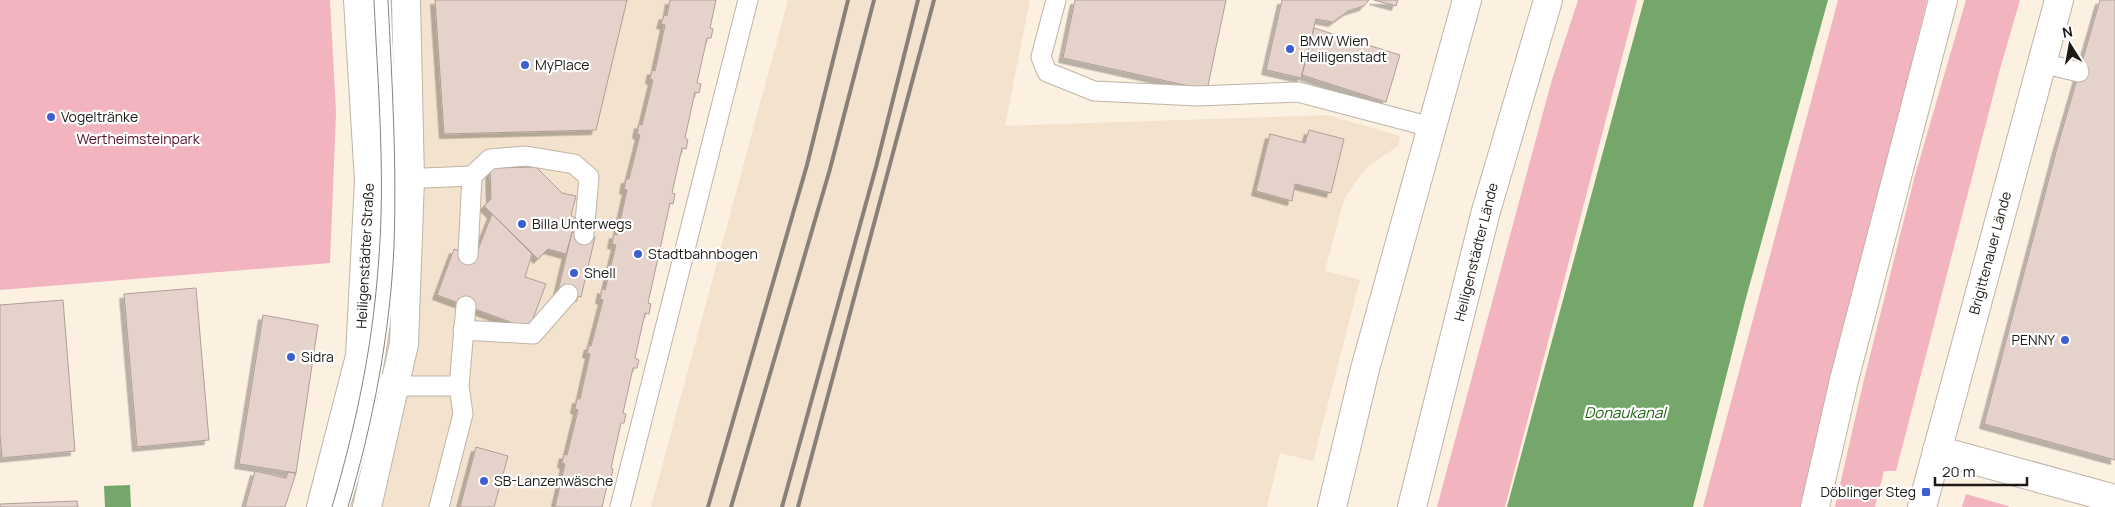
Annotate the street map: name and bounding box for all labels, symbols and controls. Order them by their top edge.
north arrow [2045,20,2095,70]
text: N [2061,21,2074,42]
place label: BMW Wien Heiligenstadt [1300,31,1387,66]
marker: BMW Wien Heiligenstadt [1284,43,1296,55]
place label: MyPlace [535,55,589,74]
marker: MyPlace [519,59,531,71]
place label: Vogeltränke [61,107,138,126]
marker: Vogeltränke [45,111,57,123]
park label: Wertheimsteinpark [76,129,201,148]
street label: Heiligenstädter Lände [1449,181,1502,323]
street label: Heiligenstädter Straße [351,183,378,329]
street label: Brigittenauer Lände [1964,189,2015,317]
place label: Billa Unterwegs [532,214,632,233]
marker: Billa Unterwegs [516,218,528,230]
place label: Stadtbahnbogen [648,244,758,263]
marker: Stadtbahnbogen [632,248,644,260]
place label: Shell [584,263,616,282]
marker: Shell [568,267,580,279]
place label: PENNY [2012,330,2055,349]
marker: PENNY [2059,334,2071,346]
place label: Sidra [301,347,334,366]
marker: Sidra [285,351,297,363]
water label: Donaukanal [1584,402,1668,423]
scale bar [1935,454,2028,486]
text: 20 m [1942,461,1975,482]
place label: SB-Lanzenwäsche [494,471,613,490]
marker: SB-Lanzenwäsche [478,475,490,487]
place label: Döblinger Steg [1820,482,1916,501]
marker: Döblinger Steg [1920,486,1932,498]

